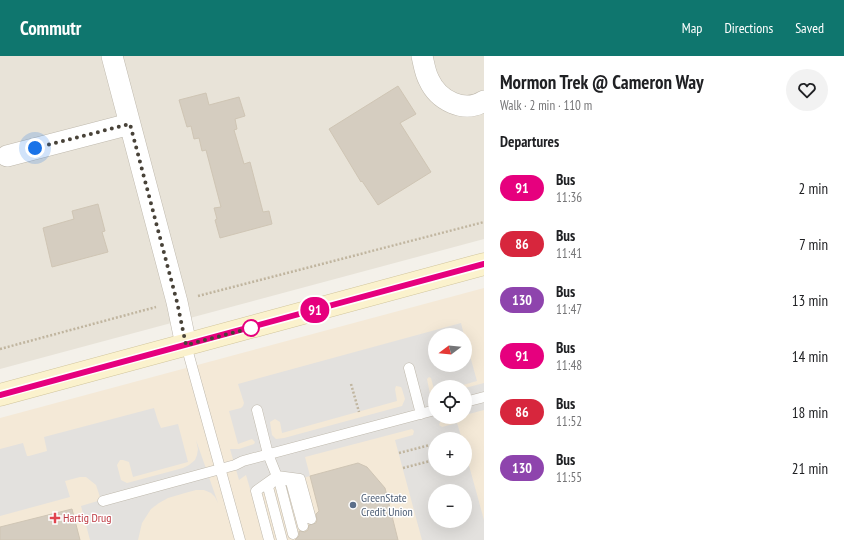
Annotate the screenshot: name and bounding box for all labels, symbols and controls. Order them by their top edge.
text: Commutr [20,16,81,40]
text: Map [682,19,702,37]
text: Directions [724,19,773,37]
text: Saved [795,19,824,37]
button: heart [786,69,828,111]
text: Mormon Trek @ Cameron Way [500,70,704,94]
text: Walk · 2 min · 110 m [500,97,592,114]
text: Departures [500,132,559,151]
your location [25,138,45,158]
text: Bus [556,170,575,189]
text: 91 [515,179,529,197]
text: 2 min [798,179,828,198]
text: 11:36 [556,189,582,206]
text: Bus [556,226,575,245]
text: 86 [515,235,529,253]
text: 7 min [799,235,828,254]
text: 11:41 [556,245,582,262]
text: Bus [556,282,575,301]
text: 130 [512,291,532,309]
text: 13 min [792,291,828,310]
line badge: 91 [297,297,333,323]
text: 91 [308,301,322,319]
text: 11:47 [556,301,582,318]
unlabelled marker [242,319,260,337]
north arrow [428,328,472,372]
map controls [428,328,472,528]
text: Bus [556,338,575,357]
text: 91 [515,347,529,365]
text: 14 min [792,347,828,366]
text: 11:48 [556,357,582,374]
button: locate [428,380,472,424]
text: Bus [556,394,575,413]
text: 86 [515,403,529,421]
text: 18 min [792,403,828,422]
text: 11:52 [556,413,582,430]
button: + [428,432,472,476]
text: Bus [556,450,575,469]
text: 130 [512,459,532,477]
text: 21 min [792,459,828,478]
text: 11:55 [556,469,582,486]
button: − [428,484,472,528]
place label: GreenState Credit Union [361,490,413,519]
marker: GreenState Credit Union [348,500,358,510]
place label: Hartig Drug [63,510,111,525]
marker: Hartig Drug [50,513,60,523]

